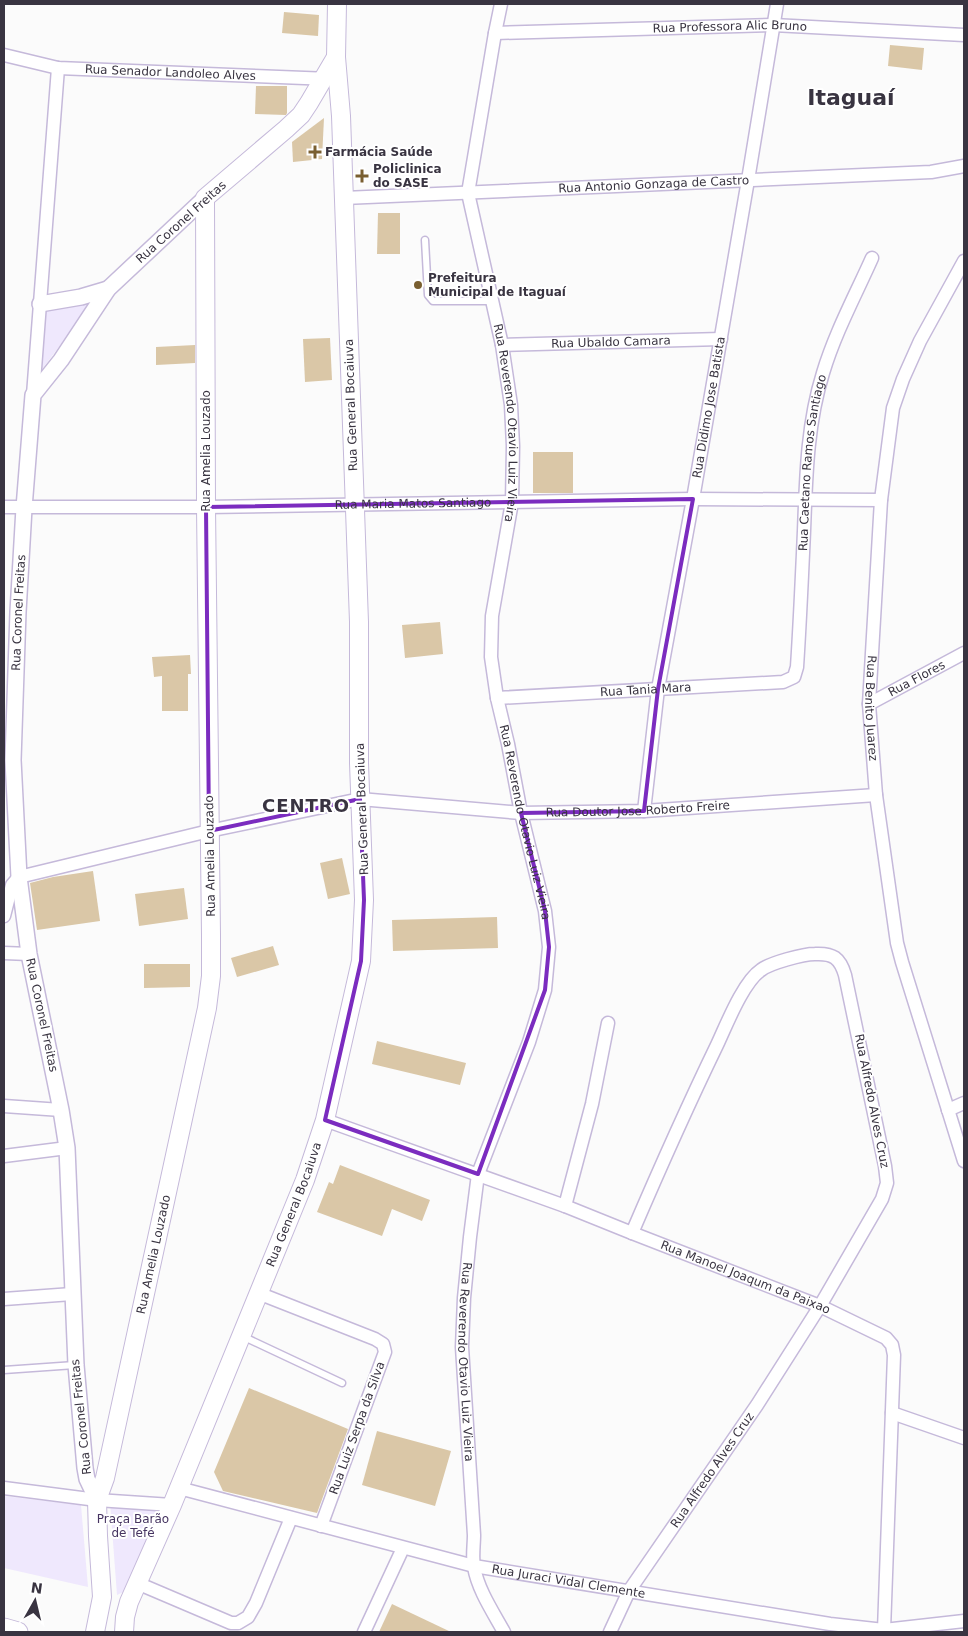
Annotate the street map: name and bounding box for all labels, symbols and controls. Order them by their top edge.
street label: Rua Professora Alic Bruno [653,18,807,35]
street label: Rua Senador Landoleo Alves [85,62,256,83]
district label: Itaguaí [807,85,896,110]
place label: Farmácia Saúde [325,145,433,159]
marker: Farmácia Saúde [309,146,321,158]
place label: Policlinica do SASE [373,162,441,190]
marker: Policlinica do SASE [355,169,369,183]
street label: Rua Antonio Gonzaga de Castro [558,173,749,196]
street label: Rua Coronel Freitas [133,178,229,266]
place label: Prefeitura Municipal de Itaguaí [428,271,567,299]
marker: Prefeitura Municipal de Itaguaí [412,279,424,291]
street label: Rua Reverendo Otavio Luiz Vieira [490,322,520,523]
street label: Rua Ubaldo Camara [551,333,671,351]
street label: Rua Didimo Jose Batista [690,335,728,479]
street label: Rua General Bocaiuva [342,338,360,472]
street label: Rua Caetano Ramos Santiago [796,373,829,551]
street label: Rua Amelia Louzado [199,390,213,512]
street label: Rua Maria Matos Santiago [335,495,491,512]
street label: Rua Coronel Freitas [9,554,28,671]
street label: Rua Benito Juarez [862,655,880,762]
street label: Rua Flores [886,658,947,699]
street label: Rua Tania Mara [600,680,692,699]
street label: Rua Reverendo Otavio Luiz Vieira [497,723,553,921]
street label: Rua General Bocaiuva [353,742,371,876]
street label: Rua Amelia Louzado [202,795,218,917]
district label: CENTRO [262,795,350,816]
street label: Rua Doutor Jose Roberto Freire [546,798,730,820]
street label: Rua Coronel Freitas [23,957,61,1073]
street label: Rua Alfredo Alves Cruz [852,1033,892,1169]
street label: Rua General Bocaiuva [263,1140,324,1269]
street label: Rua Amelia Louzado [134,1193,173,1315]
street label: Rua Manoel Joaqum da Paixao [659,1238,833,1317]
street label: Rua Reverendo Otavio Luiz Vieira [455,1261,476,1462]
street label: Rua Coronel Freitas [68,1359,94,1475]
street label: Rua Luiz Serpa da Silva [326,1360,388,1496]
street label: Rua Alfredo Alves Cruz [668,1410,757,1530]
park label: Praça Barão de Tefé [97,1512,169,1540]
street label: Rua Juraci Vidal Clemente [491,1562,646,1601]
north arrow [10,1576,60,1626]
text: N [30,1579,44,1597]

